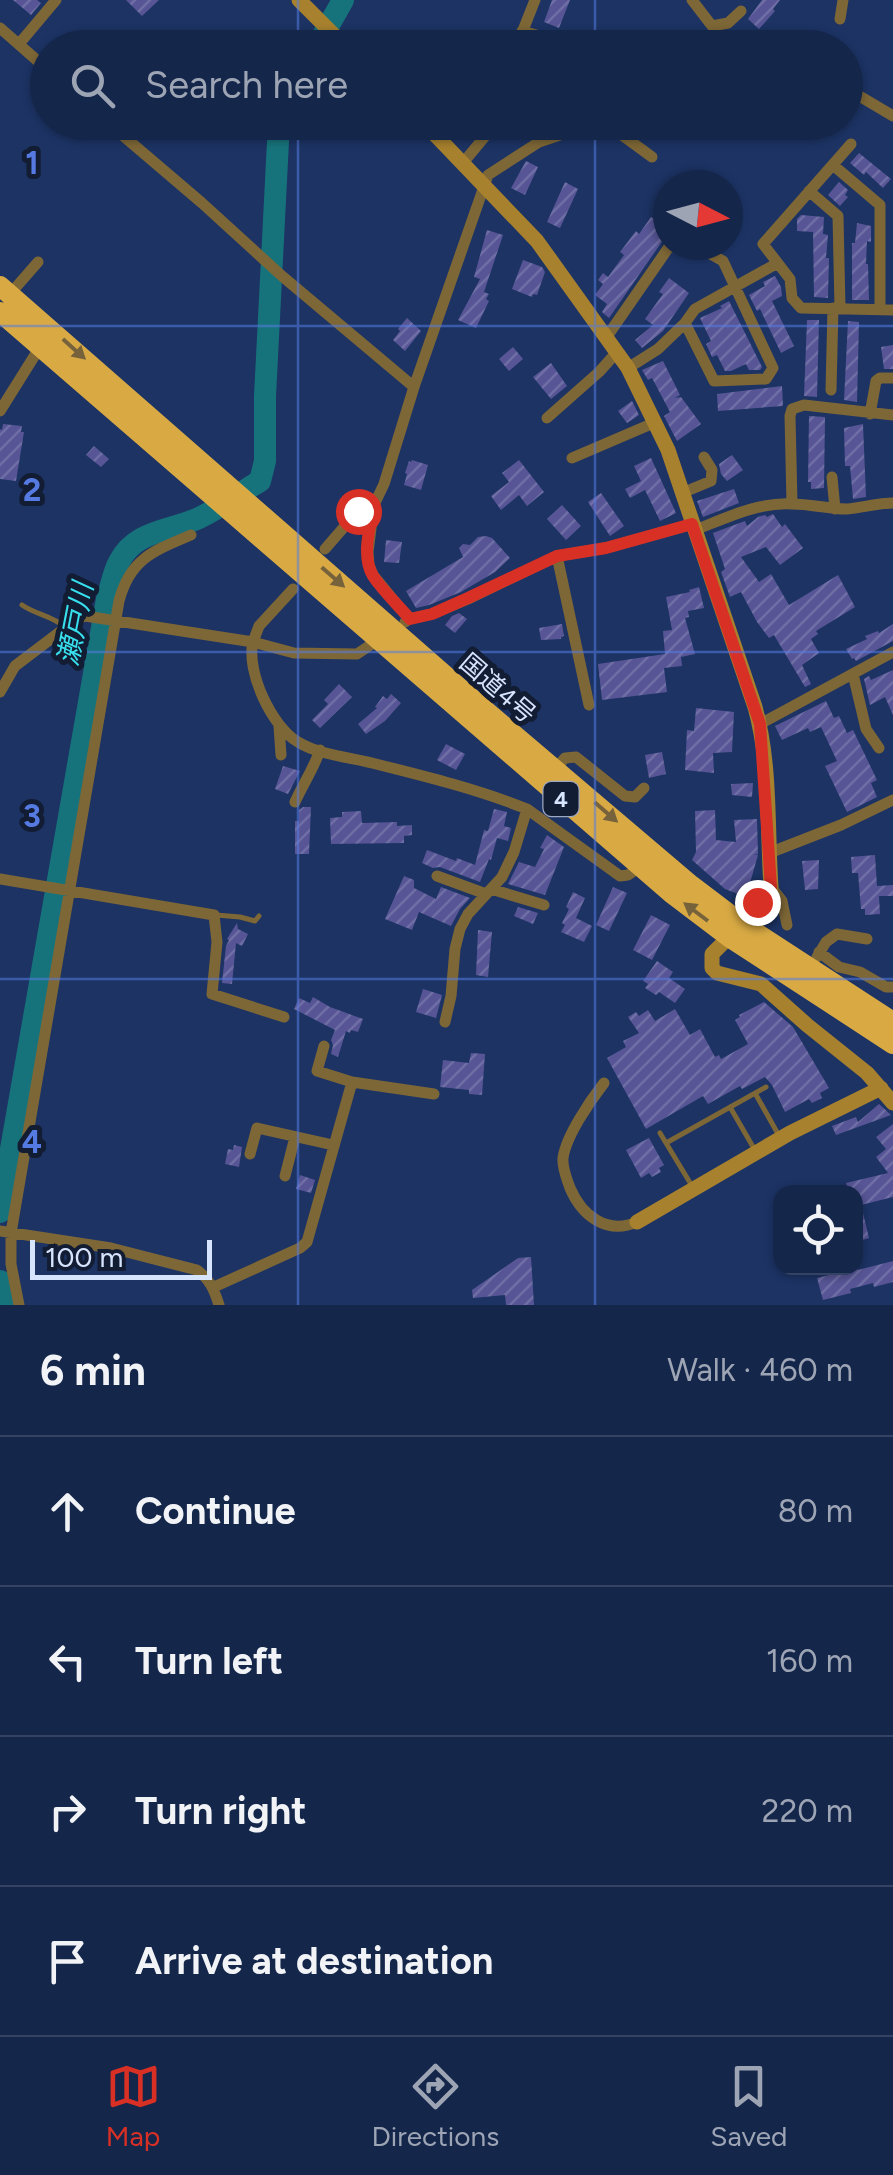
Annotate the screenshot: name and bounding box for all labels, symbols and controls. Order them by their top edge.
search box [30,30,863,140]
icon: search [65,58,120,113]
text: Search here [145,62,348,108]
text: 1 [25,144,39,182]
north arrow [653,170,743,260]
one-way arrow [61,338,86,360]
text: 2 [23,471,41,509]
route start [336,489,382,535]
one-way arrow [320,566,345,588]
water label: 瀬戸川 [50,577,100,668]
street label: 国道4号 [454,647,542,729]
road number: 4 [544,782,578,816]
text: 3 [23,797,41,835]
one-way arrow [593,801,618,823]
route end [735,880,781,926]
one-way arrow [683,902,709,922]
text: 4 [22,1123,42,1161]
map controls [773,1185,863,1275]
button: locate [773,1185,863,1275]
scale bar [30,1235,212,1280]
text: 100 m [45,1240,123,1274]
text: 6 min [40,1345,146,1396]
text: Walk · 460 m [667,1351,853,1389]
icon: ahead [40,1484,95,1539]
text: Continue [135,1488,296,1534]
text: 80 m [778,1492,853,1530]
icon: left [40,1634,95,1689]
text: Turn left [135,1638,283,1684]
text: 160 m [766,1642,853,1680]
icon: right [40,1784,95,1839]
text: Turn right [135,1788,307,1834]
text: 220 m [762,1792,853,1830]
icon: arrive [40,1934,95,1989]
text: Arrive at destination [135,1938,493,1984]
tab: Map [106,2059,161,2153]
tab: Directions [372,2059,499,2153]
tab: Saved [710,2059,787,2153]

